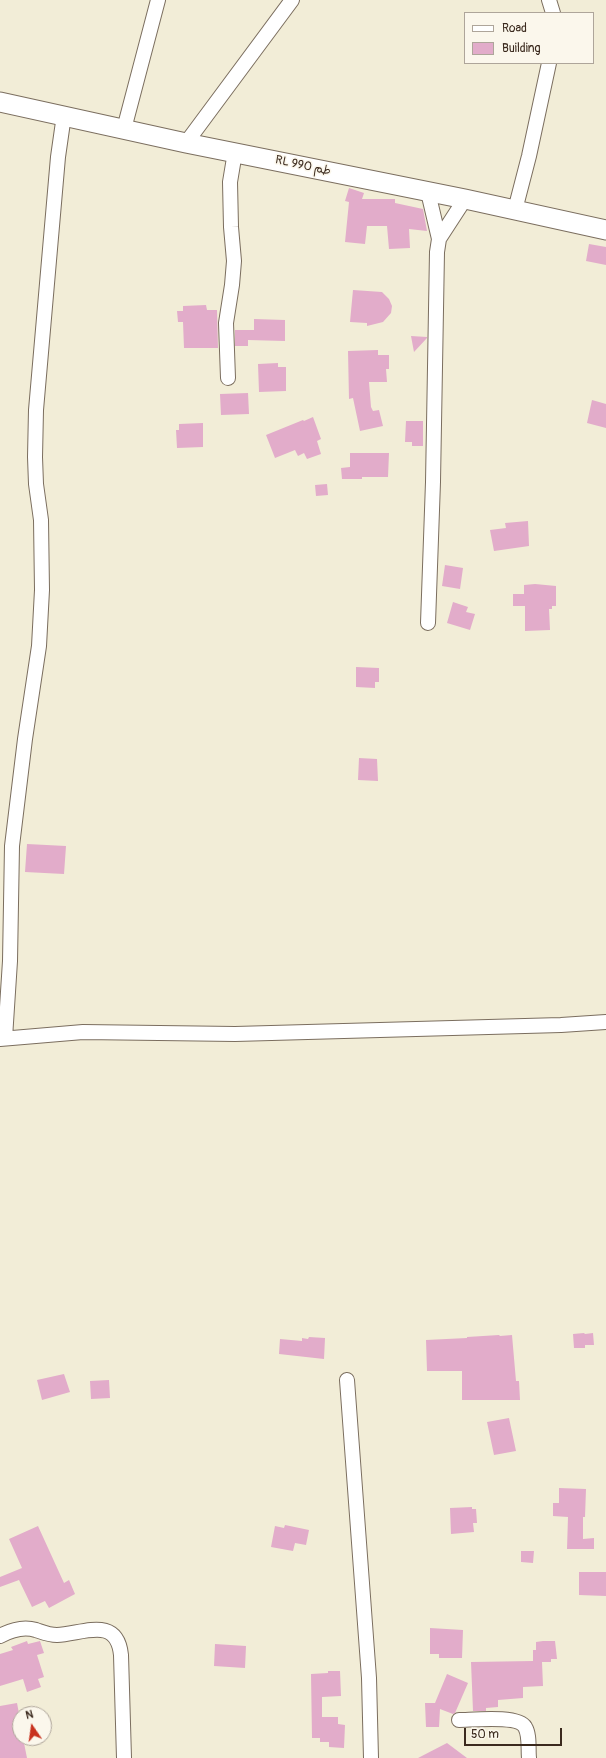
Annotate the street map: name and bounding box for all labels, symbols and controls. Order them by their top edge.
legend [464,12,594,64]
text: Road [502,21,527,36]
text: Building [502,41,541,56]
street label: RL طم 990 [274,153,332,179]
north arrow [12,1706,52,1746]
text: N [24,1708,34,1722]
scale bar [466,1720,564,1746]
text: 50 m [471,1727,499,1742]

